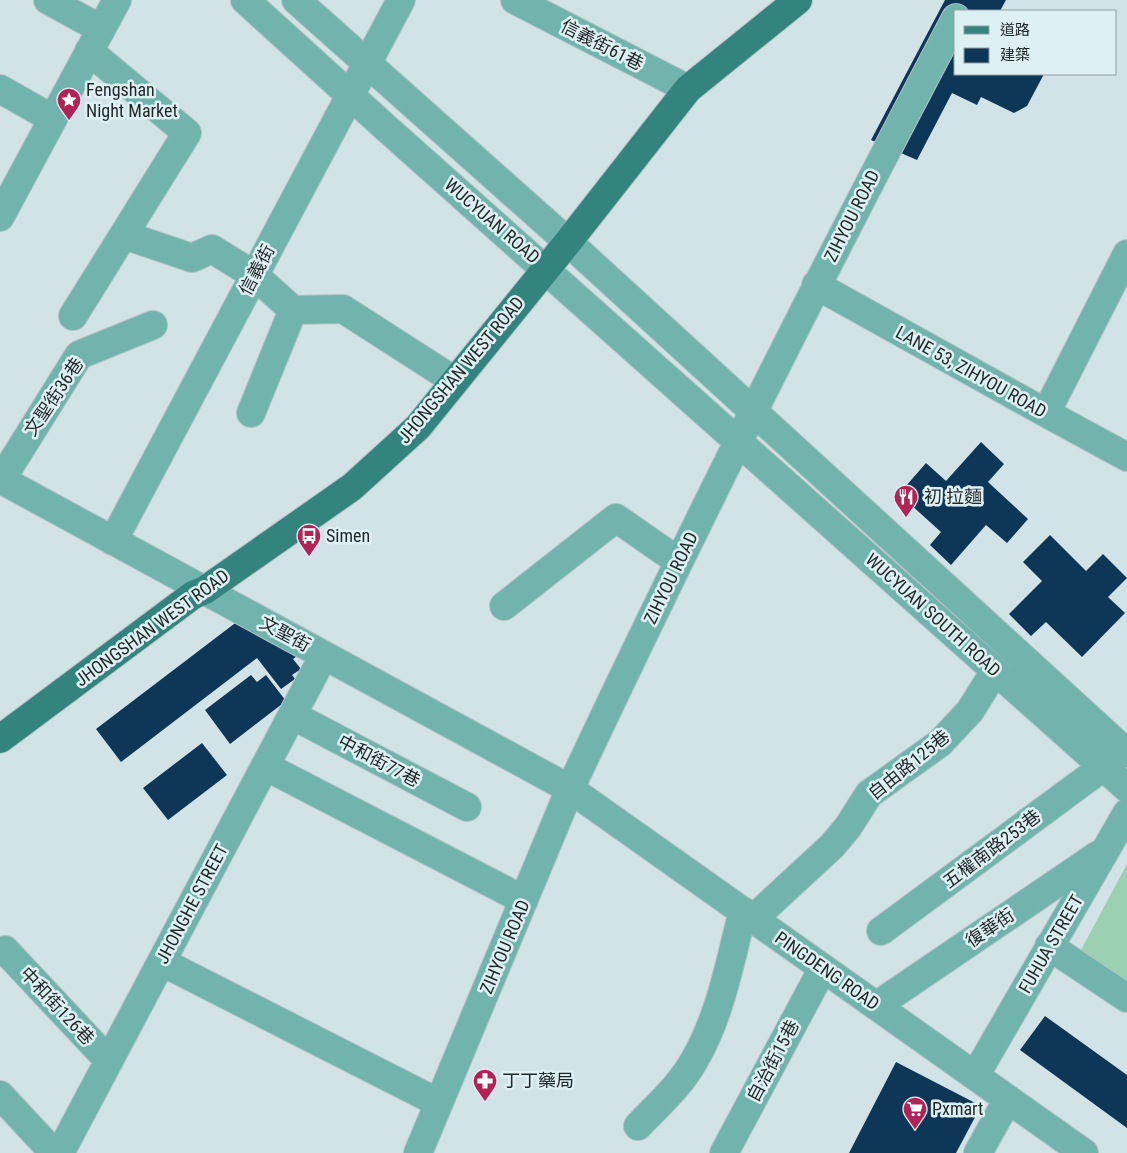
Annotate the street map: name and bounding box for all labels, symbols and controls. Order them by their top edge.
legend [954,10,1117,75]
street label: 信義街61巷 [557,15,647,74]
text: 道路 [1000,21,1030,39]
text: 建築 [1000,46,1030,64]
place label: Fengshan Night Market [86,79,178,121]
place icon: Fengshan Night Market [56,87,82,121]
street label: ZIHYOU ROAD [820,166,884,265]
street label: WUCYUAN ROAD [441,174,544,268]
street label: 信義街 [235,241,279,299]
street label: JHONGSHAN WEST ROAD [393,292,528,447]
street label: LANE 53, ZIHYOU ROAD [892,321,1050,422]
street label: 文聖街36巷 [20,354,87,440]
restaurant icon: 初 拉麵 [893,484,919,518]
place label: 初 拉麵 [924,486,982,507]
bus stop icon: Simen [296,523,322,557]
place label: Simen [326,525,370,546]
street label: ZIHYOU ROAD [639,528,702,627]
street label: WUCYUAN SOUTH ROAD [862,549,1005,681]
street label: JHONGSHAN WEST ROAD [71,565,233,690]
street label: 文聖街 [256,612,314,656]
street label: 自由路125巷 [864,725,954,804]
street label: 中和街77巷 [335,730,424,791]
street label: 五權南路253巷 [939,805,1045,892]
street label: JHONGHE STREET [151,840,232,967]
street label: FUHUA STREET [1014,891,1087,997]
street label: ZIHYOU ROAD [475,897,534,997]
street label: 復華街 [961,904,1018,951]
street label: PINGDENG ROAD [771,927,883,1014]
street label: 中和街126巷 [16,962,99,1049]
street label: 自治街15巷 [742,1016,803,1105]
pharmacy icon: 丁丁藥局 [472,1068,498,1102]
place label: 丁丁藥局 [502,1070,574,1091]
supermarket icon: Pxmart [902,1096,928,1130]
place label: Pxmart [932,1098,983,1119]

